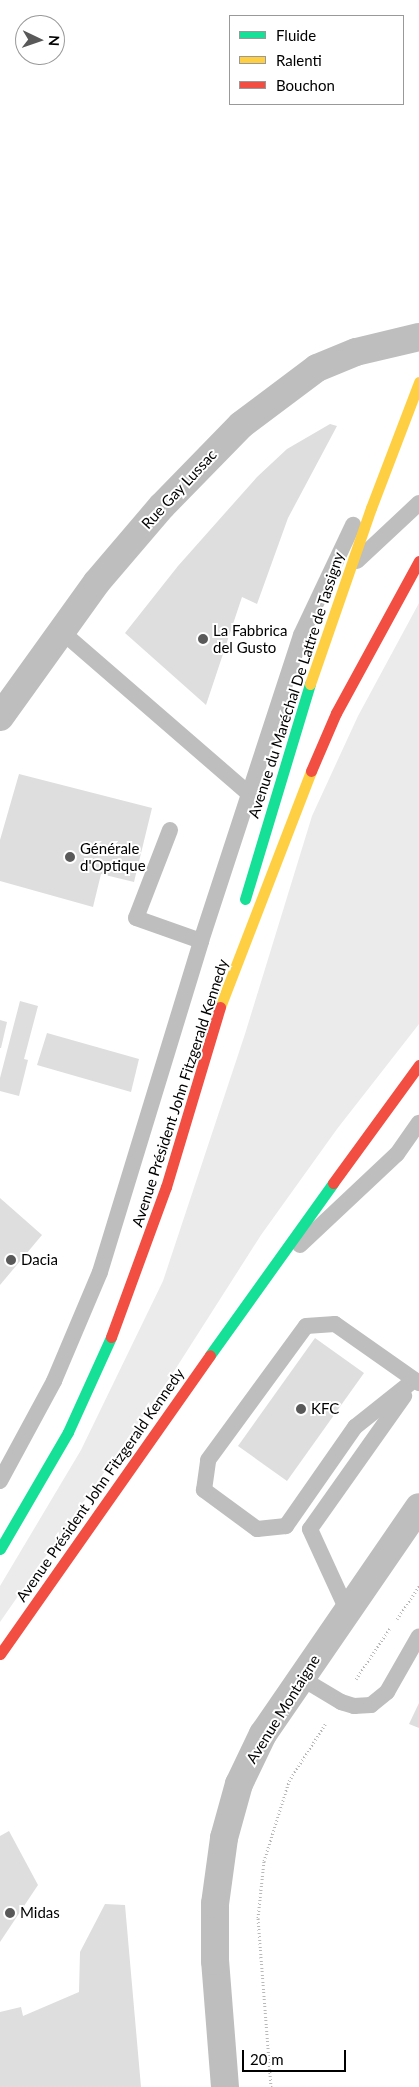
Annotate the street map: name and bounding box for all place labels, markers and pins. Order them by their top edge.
place label: La Fabbrica del Gusto [213,621,287,656]
marker: La Fabbrica del Gusto [197,633,209,645]
place label: Générale d'Optique [80,839,146,874]
marker: Générale d'Optique [64,851,76,863]
place label: Dacia [21,1251,58,1269]
marker: Dacia [5,1254,17,1266]
place label: KFC [311,1400,339,1418]
marker: KFC [295,1403,307,1415]
place label: Midas [20,1904,60,1922]
marker: Midas [4,1907,16,1919]

